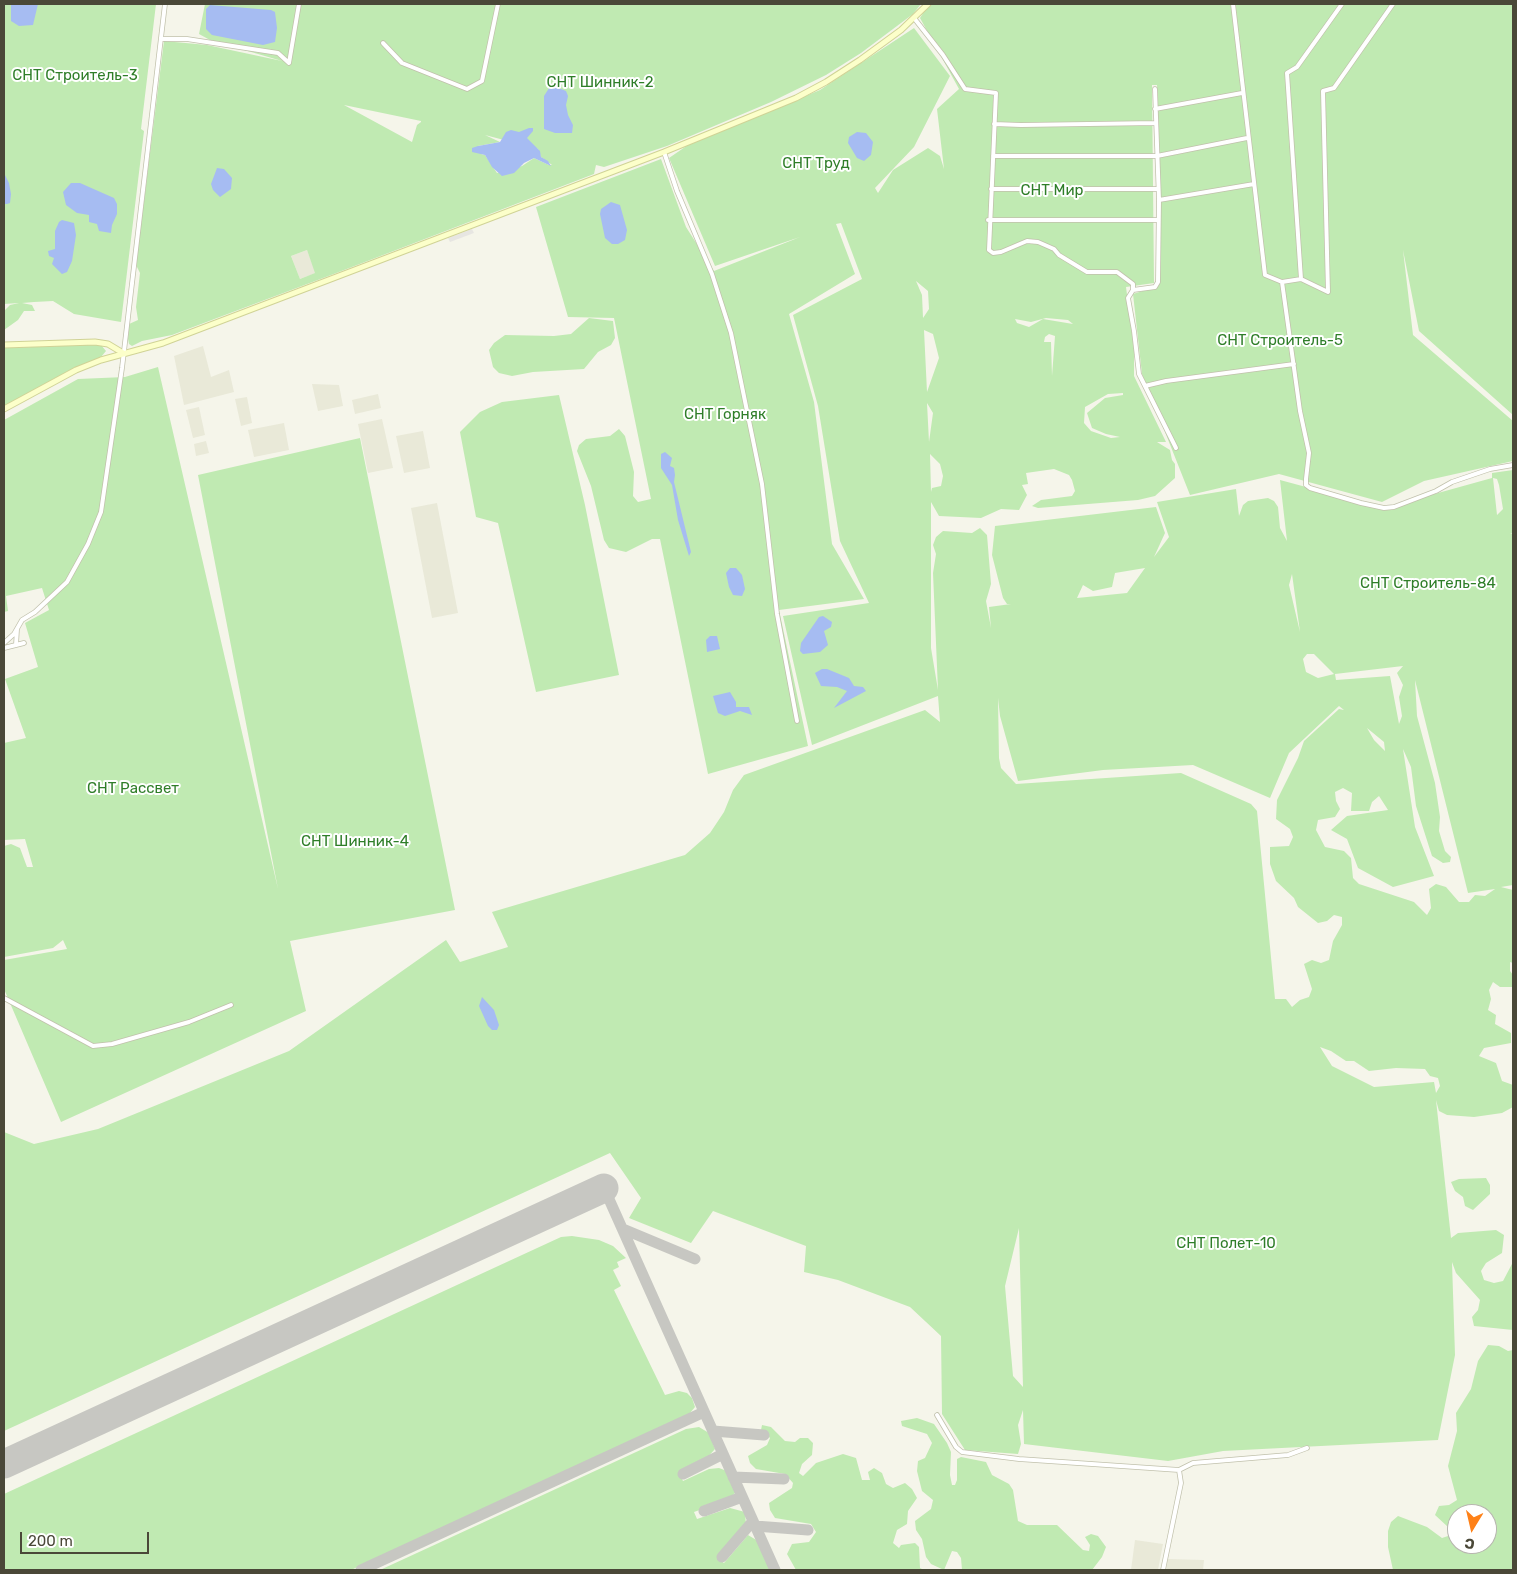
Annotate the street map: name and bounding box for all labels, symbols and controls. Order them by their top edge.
park label: СНТ Строитель-3 [12,67,138,85]
park label: СНТ Шинник-2 [547,74,653,92]
park label: СНТ Труд [782,155,850,173]
park label: СНТ Мир [1020,182,1084,200]
park label: СНТ Строитель-5 [1217,332,1343,350]
park label: СНТ Горняк [684,406,766,424]
park label: СНТ Строитель-84 [1360,575,1496,593]
park label: СНТ Рассвет [87,780,179,798]
park label: СНТ Шинник-4 [301,833,409,851]
park label: СНТ Полет-10 [1176,1235,1276,1253]
north arrow [1447,1504,1497,1554]
scale bar [22,1522,151,1554]
text: 200 m [28,1532,73,1550]
text: С [1464,1534,1476,1552]

